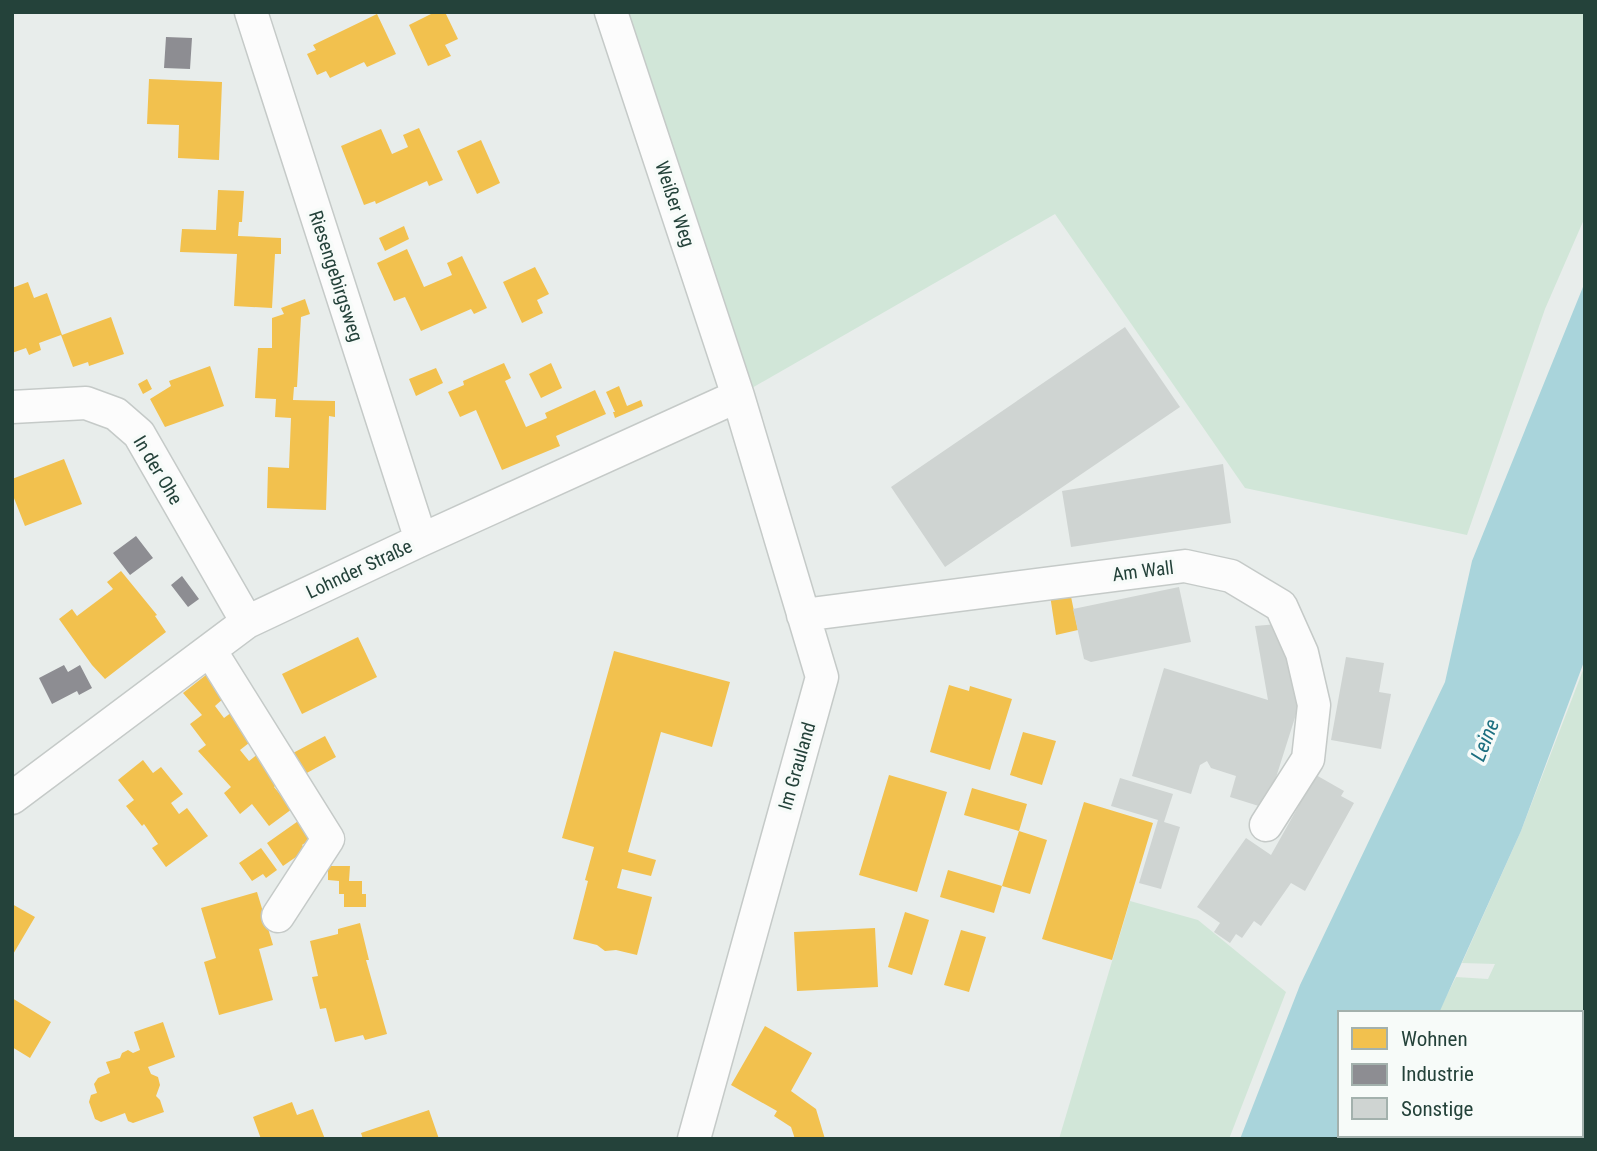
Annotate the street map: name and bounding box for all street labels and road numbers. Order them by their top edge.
street label: Weißer Weg [650,158,700,250]
street label: Riesengebirgsweg [304,208,368,344]
street label: In der Ohe [128,431,188,509]
street label: Lohnder Straße [302,534,416,604]
street label: Am Wall [1111,556,1175,586]
street label: Im Grauland [773,719,821,813]

